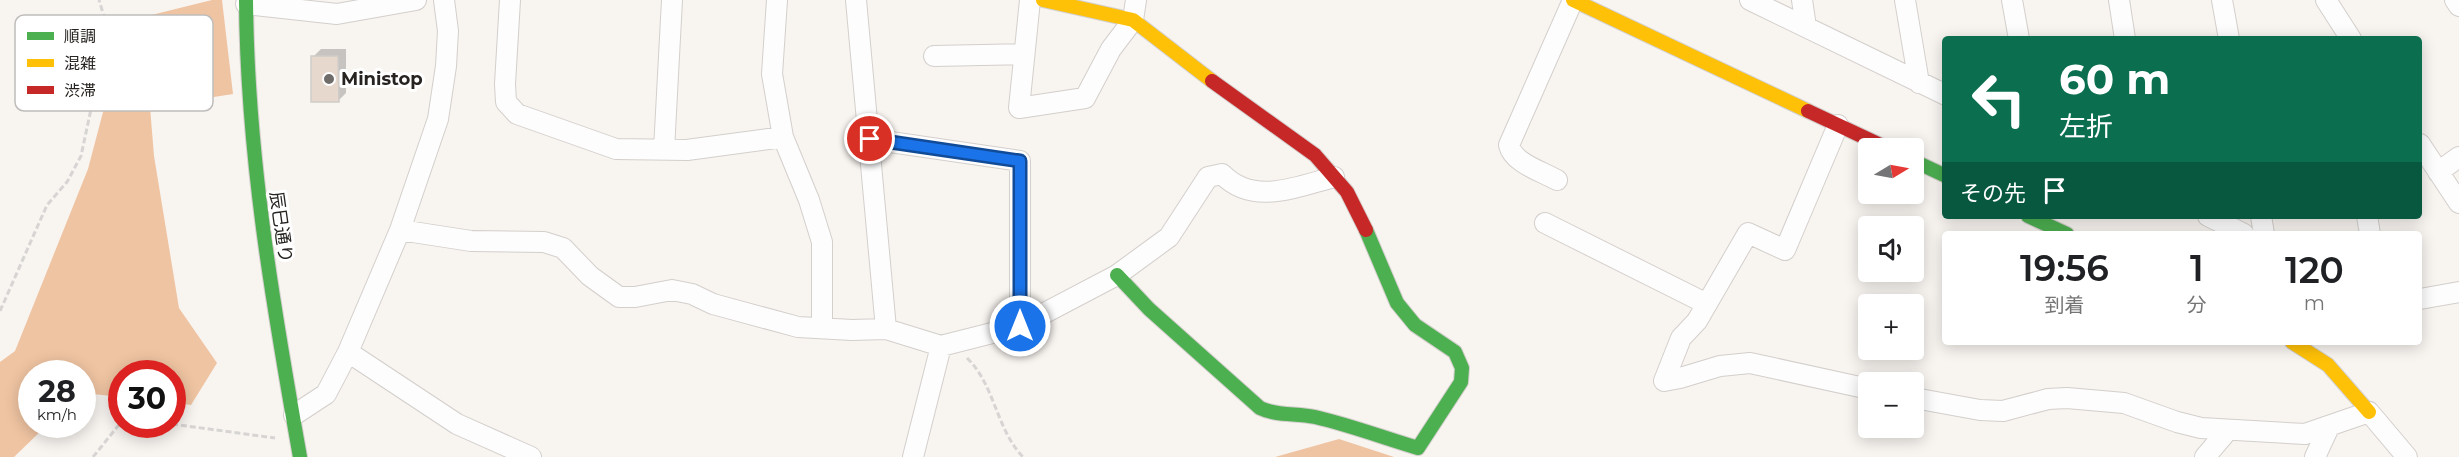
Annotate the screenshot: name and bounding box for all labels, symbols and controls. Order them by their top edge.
legend [15,15,213,111]
text: 順調 [64,27,96,46]
text: 60 m [2059,53,2170,105]
text: 混雑 [64,54,96,73]
icon: left [1960,60,2038,138]
place label: Ministop [341,68,423,90]
marker: Ministop [322,72,336,86]
text: 渋滞 [64,81,96,100]
text: 左折 [2059,110,2113,143]
pin [844,113,895,164]
icon: arrive [853,122,886,155]
north arrow [1858,138,1924,204]
map controls [1858,138,1924,438]
icon: arrive [2038,174,2071,207]
text: その先 [1960,180,2026,207]
street label: 辰巳通り [265,190,297,264]
button: sound [1858,216,1924,282]
text: 19:56 [2020,246,2109,290]
text: 1 [2190,246,2204,290]
text: 120 [2285,248,2344,292]
text: m [2304,291,2325,315]
text: 到着 [2044,293,2084,317]
text: 分 [2187,293,2207,317]
position arrow [988,294,1052,358]
button: + [1858,294,1924,360]
speed limit sign: 30 [108,360,186,438]
button: − [1858,372,1924,438]
text: 28 [38,373,76,410]
text: km/h [37,405,77,424]

